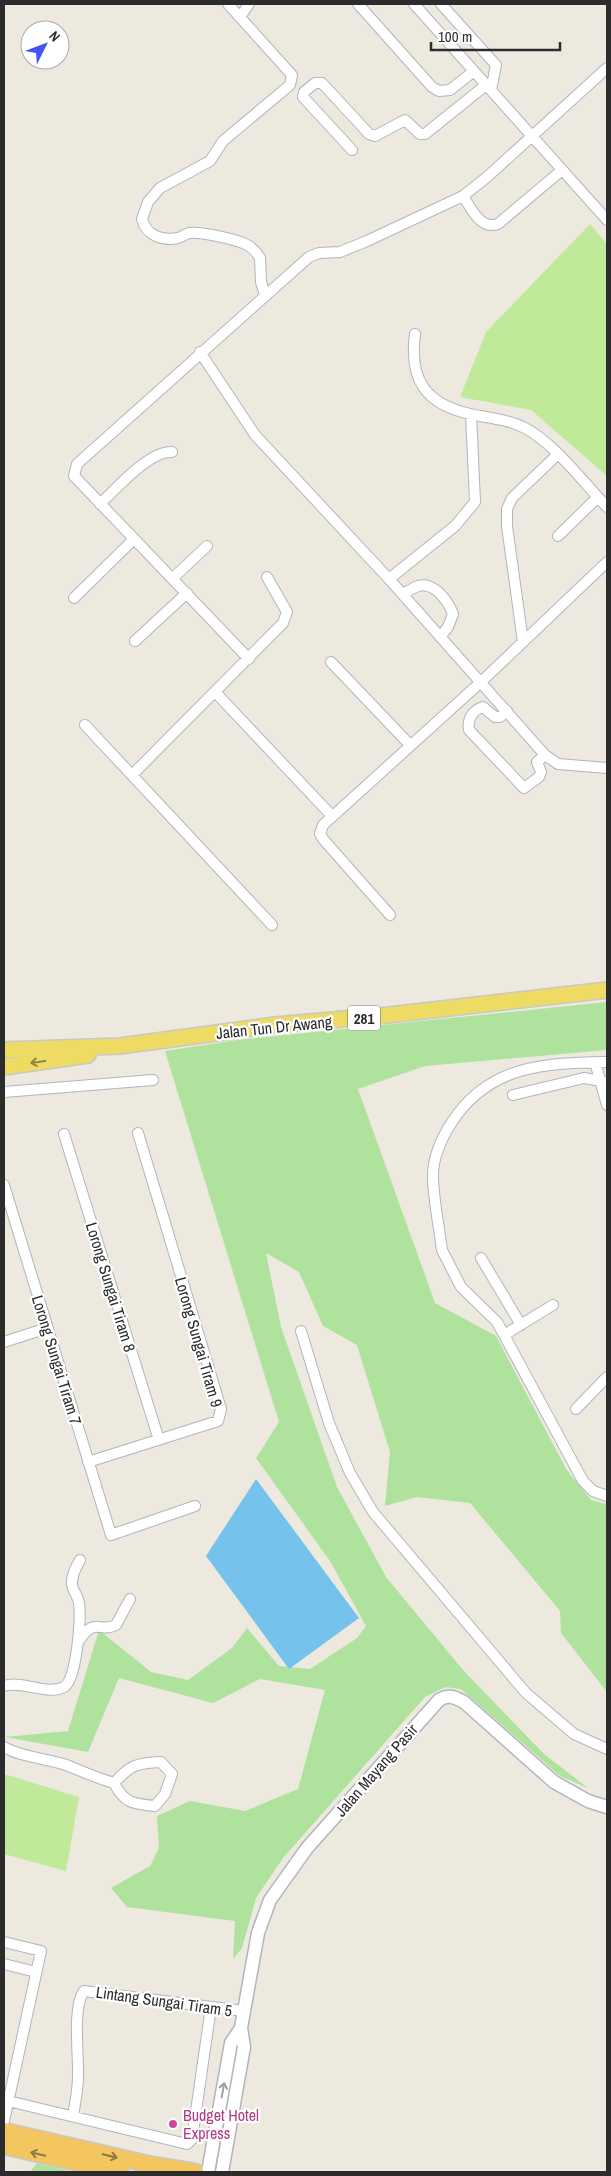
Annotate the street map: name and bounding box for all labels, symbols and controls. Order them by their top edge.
north arrow [20,20,70,70]
scale bar [431,20,560,52]
text: 100 m [438,26,472,47]
text: N [45,27,64,45]
road number: 281 [348,1006,380,1030]
street label: Jalan Tun Dr Awang [215,1010,334,1044]
one-way arrow [31,1057,47,1067]
street label: Lorong Sungai Tiram 8 [81,1220,141,1354]
street label: Lorong Sungai Tiram 9 [170,1274,228,1410]
street label: Lorong Sungai Tiram 7 [27,1293,87,1427]
street label: Jalan Mayang Pasir [330,1719,423,1821]
street label: Lintang Sungai Tiram 5 [94,1981,234,2021]
one-way arrow [218,2082,228,2098]
place label: Budget Hotel Express [183,2104,259,2144]
marker: Budget Hotel Express [167,2118,179,2130]
one-way arrow [31,2149,47,2158]
one-way arrow [102,2152,118,2161]

